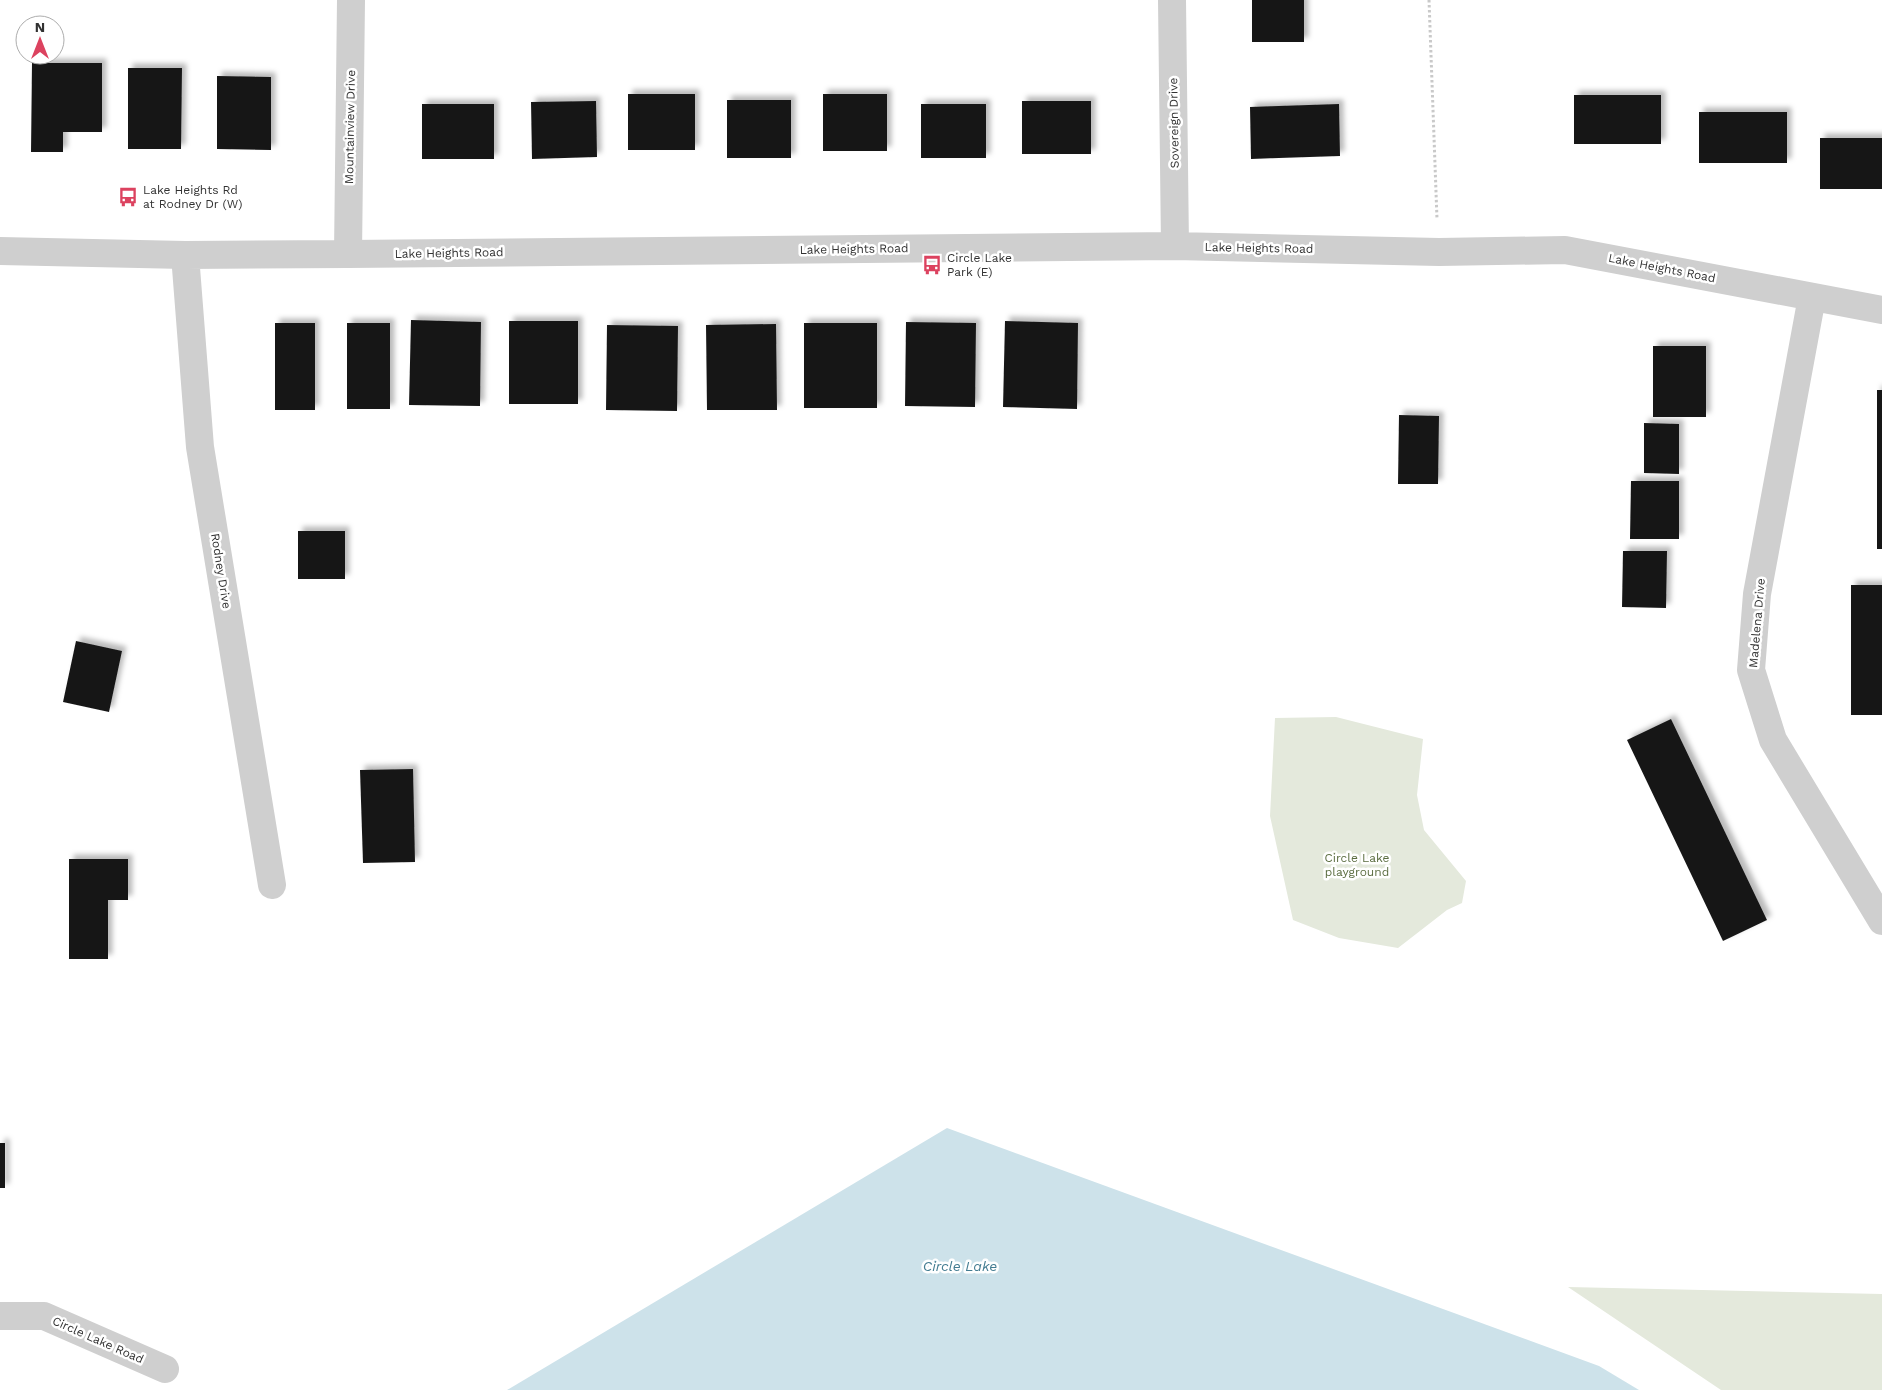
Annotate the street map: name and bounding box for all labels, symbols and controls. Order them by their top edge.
north arrow [15,15,65,65]
text: N [35,19,45,35]
street label: Mountainview Drive [342,70,358,184]
street label: Sovereign Drive [1166,77,1182,168]
place label: Lake Heights Rd at Rodney Dr (W) [143,183,242,211]
bus stop icon: Lake Heights Rd at Rodney Dr (W) [117,186,139,208]
street label: Lake Heights Road [1204,240,1314,256]
street label: Lake Heights Road [799,241,909,257]
street label: Lake Heights Road [394,245,504,261]
place label: Circle Lake Park (E) [947,251,1012,279]
street label: Lake Heights Road [1607,251,1717,285]
bus stop icon: Circle Lake Park (E) [921,254,943,276]
street label: Rodney Drive [208,532,234,610]
street label: Madelena Drive [1746,578,1768,668]
park label: Circle Lake playground [1324,851,1390,879]
water label: Circle Lake [923,1258,997,1274]
street label: Circle Lake Road [50,1314,146,1366]

